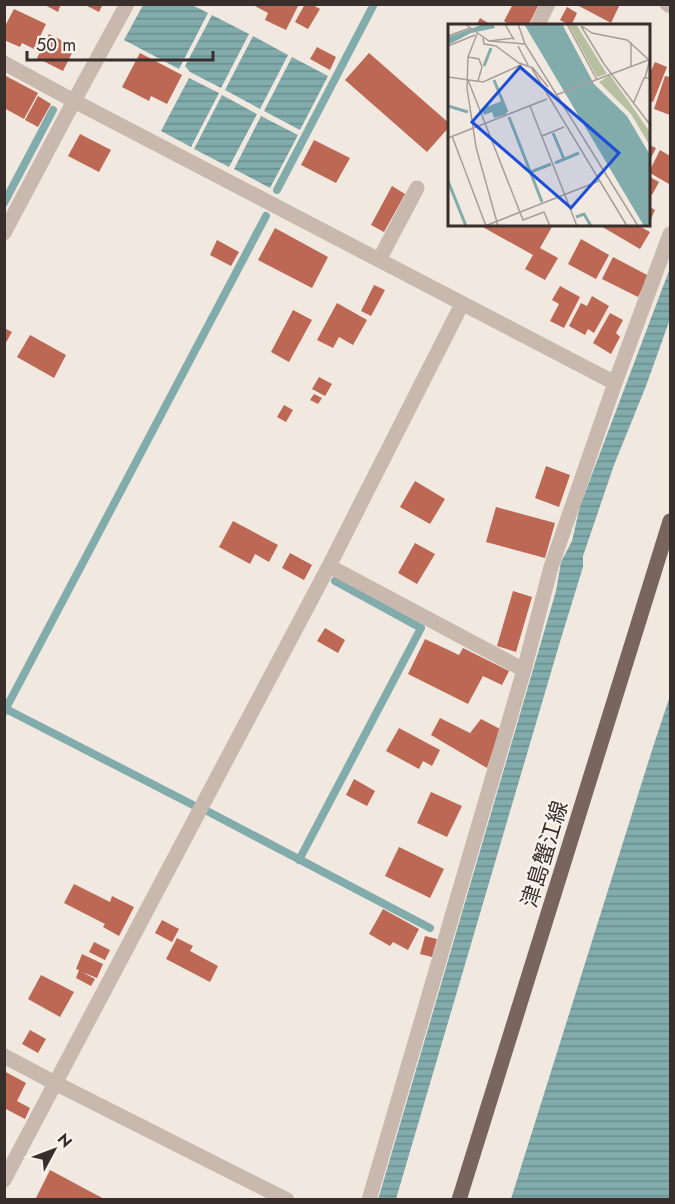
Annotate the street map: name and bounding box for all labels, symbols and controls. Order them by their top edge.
scale bar [27,24,213,62]
inset map [448,24,651,226]
text: 50 m [36,32,76,58]
street label: 津島蟹江線 [513,797,575,911]
north arrow [24,1120,84,1180]
text: N [52,1128,78,1153]

